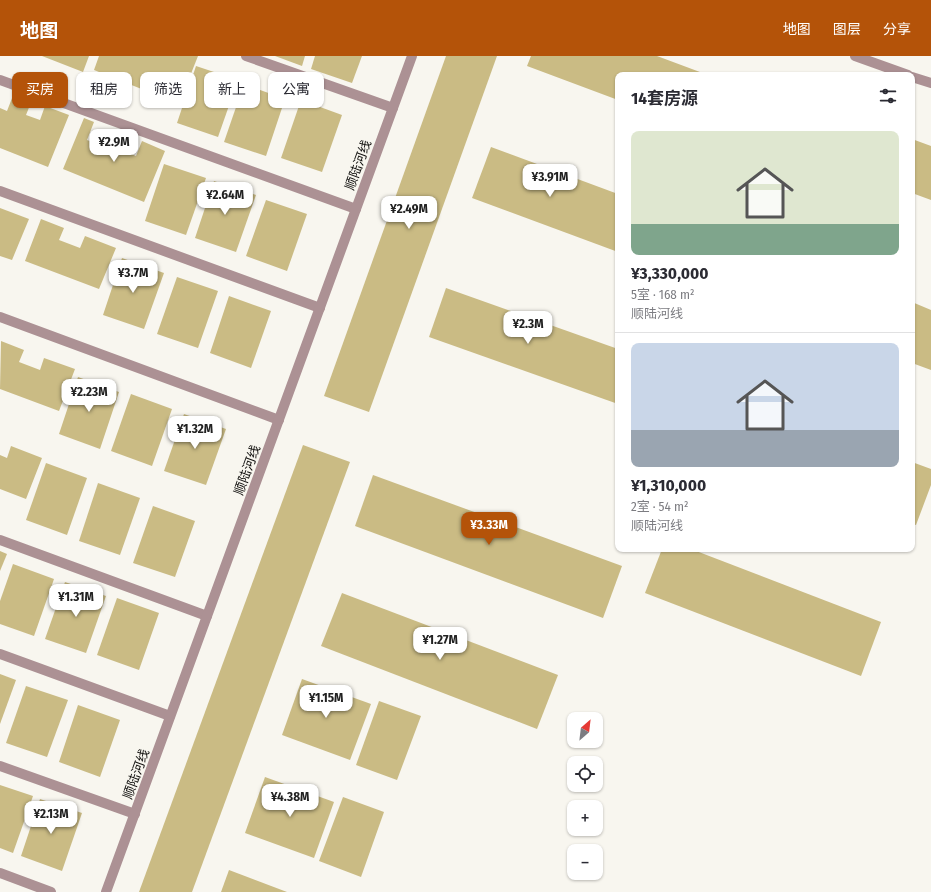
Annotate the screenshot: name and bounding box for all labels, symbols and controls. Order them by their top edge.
text: 地图 [20,19,58,42]
text: 地图 [783,21,811,38]
text: 图层 [833,21,861,38]
text: 分享 [883,21,911,38]
chip: 买房 [12,72,68,108]
chip: 租房 [76,72,132,108]
chip: 筛选 [140,72,196,108]
chip: 新上 [204,72,260,108]
chip: 公寓 [268,72,324,108]
icon: filters [877,85,899,107]
text: 14套房源 [631,88,698,109]
pin: ¥2.9M [86,129,142,163]
text: ¥2.9M [98,134,130,149]
street label: 顺陆河线 [342,138,374,192]
icon: home [729,157,801,229]
pin: ¥3.91M [517,164,583,198]
text: ¥3.91M [532,169,568,184]
pin: ¥2.64M [192,182,258,216]
text: ¥2.64M [206,187,244,202]
pin: ¥2.49M [376,196,442,230]
text: ¥2.49M [390,201,428,216]
pin: ¥3.7M [105,260,161,294]
text: ¥3,330,000 [631,263,709,284]
text: ¥3.7M [118,265,148,280]
text: 5室 · 168 m² [631,287,695,302]
text: 顺陆河线 [631,306,683,321]
pin: ¥2.3M [500,311,556,345]
text: ¥2.3M [512,316,544,331]
icon: home [729,369,801,441]
pin: ¥2.23M [56,379,122,413]
text: ¥2.23M [70,384,108,399]
pin: ¥1.32M [162,416,228,450]
text: ¥1.32M [177,421,213,436]
street label: 顺陆河线 [231,443,263,497]
text: ¥1,310,000 [631,475,706,496]
text: 2室 · 54 m² [631,499,689,514]
pin: ¥3.33M [456,512,522,546]
text: ¥3.33M [470,517,508,532]
text: 顺陆河线 [631,518,683,533]
pin: ¥1.31M [43,584,109,618]
text: ¥1.31M [58,589,94,604]
pin: ¥1.27M [407,627,473,661]
text: ¥1.27M [422,632,458,647]
pin: ¥1.15M [293,685,359,719]
text: ¥1.15M [309,690,343,705]
north arrow [567,712,603,748]
map controls [567,712,603,880]
street label: 顺陆河线 [120,747,152,801]
button: locate [567,756,603,792]
pin: ¥4.38M [257,784,323,818]
text: ¥4.38M [271,789,309,804]
button: + [567,800,603,836]
pin: ¥2.13M [18,801,84,835]
text: ¥2.13M [33,806,69,821]
button: − [567,844,603,880]

